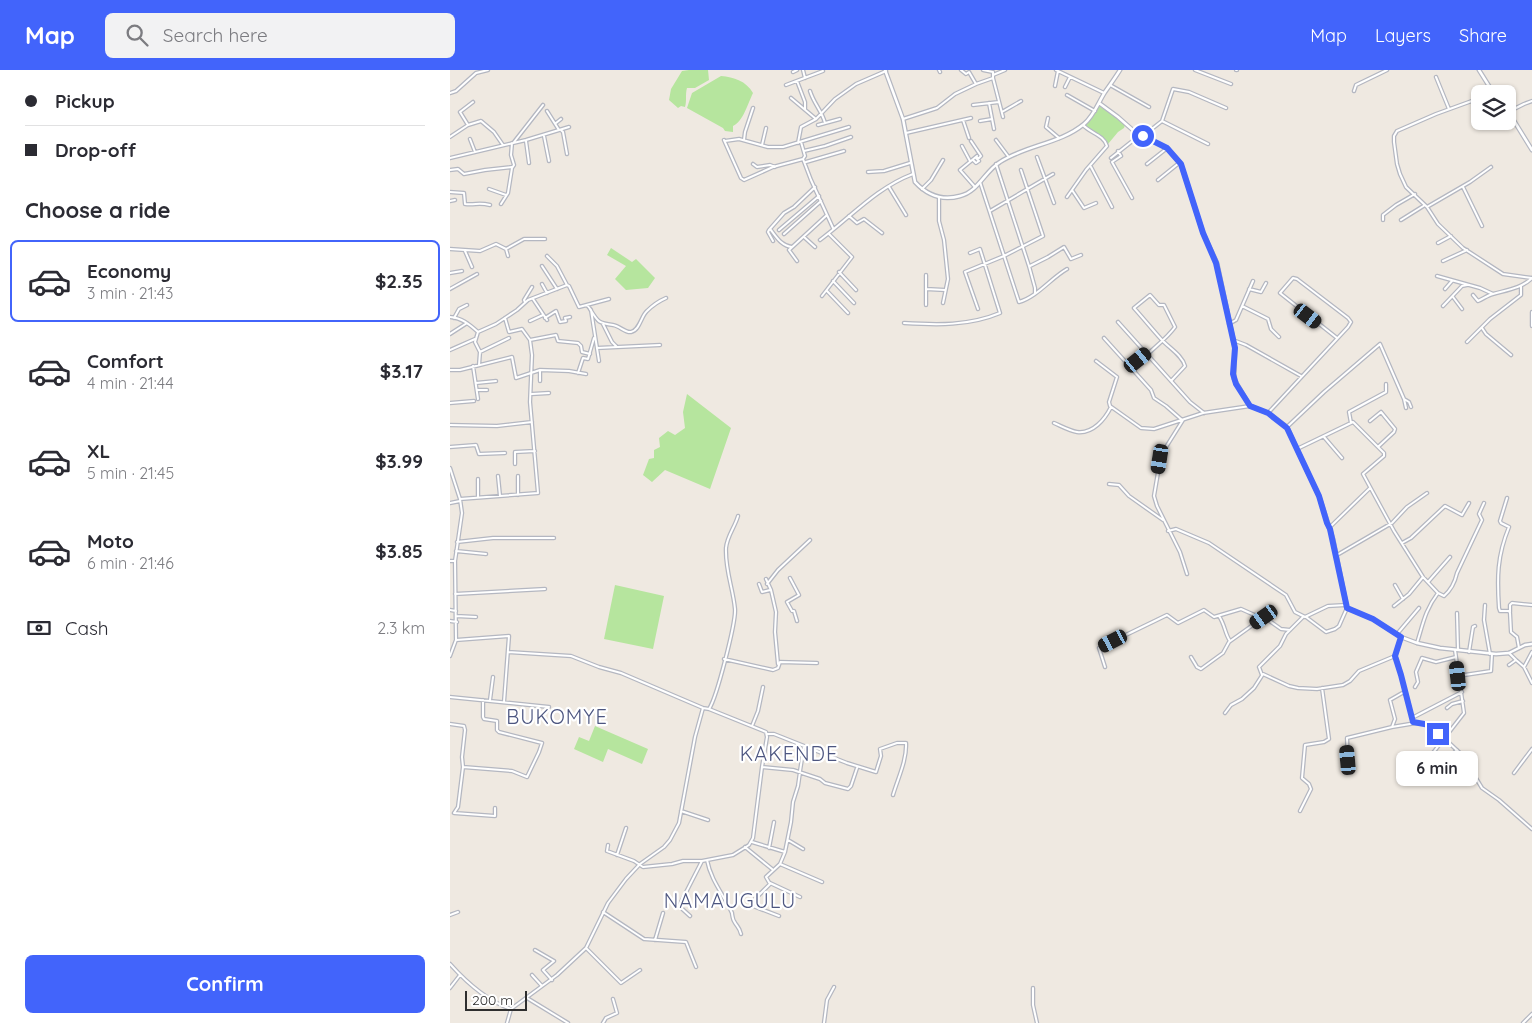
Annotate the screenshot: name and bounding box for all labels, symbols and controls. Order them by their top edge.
search box [105,13,455,58]
text: Map [25,20,75,50]
icon: search [123,21,151,49]
text: Search here [163,23,268,47]
text: Map [1310,24,1347,47]
text: Layers [1375,24,1431,47]
text: Share [1459,24,1507,47]
map controls [1471,85,1516,130]
button: layers [1471,85,1516,130]
text: Pickup [55,89,115,113]
route start [1132,125,1154,147]
text: Drop-off [55,138,136,162]
text: Choose a ride [25,196,170,224]
icon: car [27,259,72,304]
text: Economy [87,259,171,283]
text: $2.35 [375,269,423,293]
text: 3 min · 21:43 [87,283,173,303]
car [1291,301,1324,331]
car [1121,345,1154,375]
icon: car [27,349,72,394]
text: Comfort [87,349,164,373]
text: $3.17 [380,359,423,383]
text: 4 min · 21:44 [87,373,174,393]
icon: car [27,439,72,484]
text: XL [87,439,110,463]
car [1150,443,1169,475]
text: $3.99 [375,449,423,473]
text: 5 min · 21:45 [87,463,174,483]
icon: car [27,529,72,574]
text: Moto [87,529,134,553]
text: $3.85 [375,539,423,563]
text: 6 min · 21:46 [87,553,174,573]
car [1247,602,1280,632]
icon: cash [25,614,53,642]
text: Cash [65,616,109,640]
text: 2.3 km [377,618,425,638]
car [1096,628,1129,654]
car [1448,660,1467,692]
district label: BUKOMYE [506,704,608,729]
route end [1427,723,1449,745]
district label: KAKENDE [740,741,838,766]
car [1339,744,1356,776]
callout: 6 min [1397,752,1479,786]
text: 6 min [1416,758,1458,778]
district label: NAMAUGULU [664,888,796,913]
button: Confirm [25,955,425,1013]
scale bar [465,988,528,1011]
text: 200 m [472,991,513,1009]

